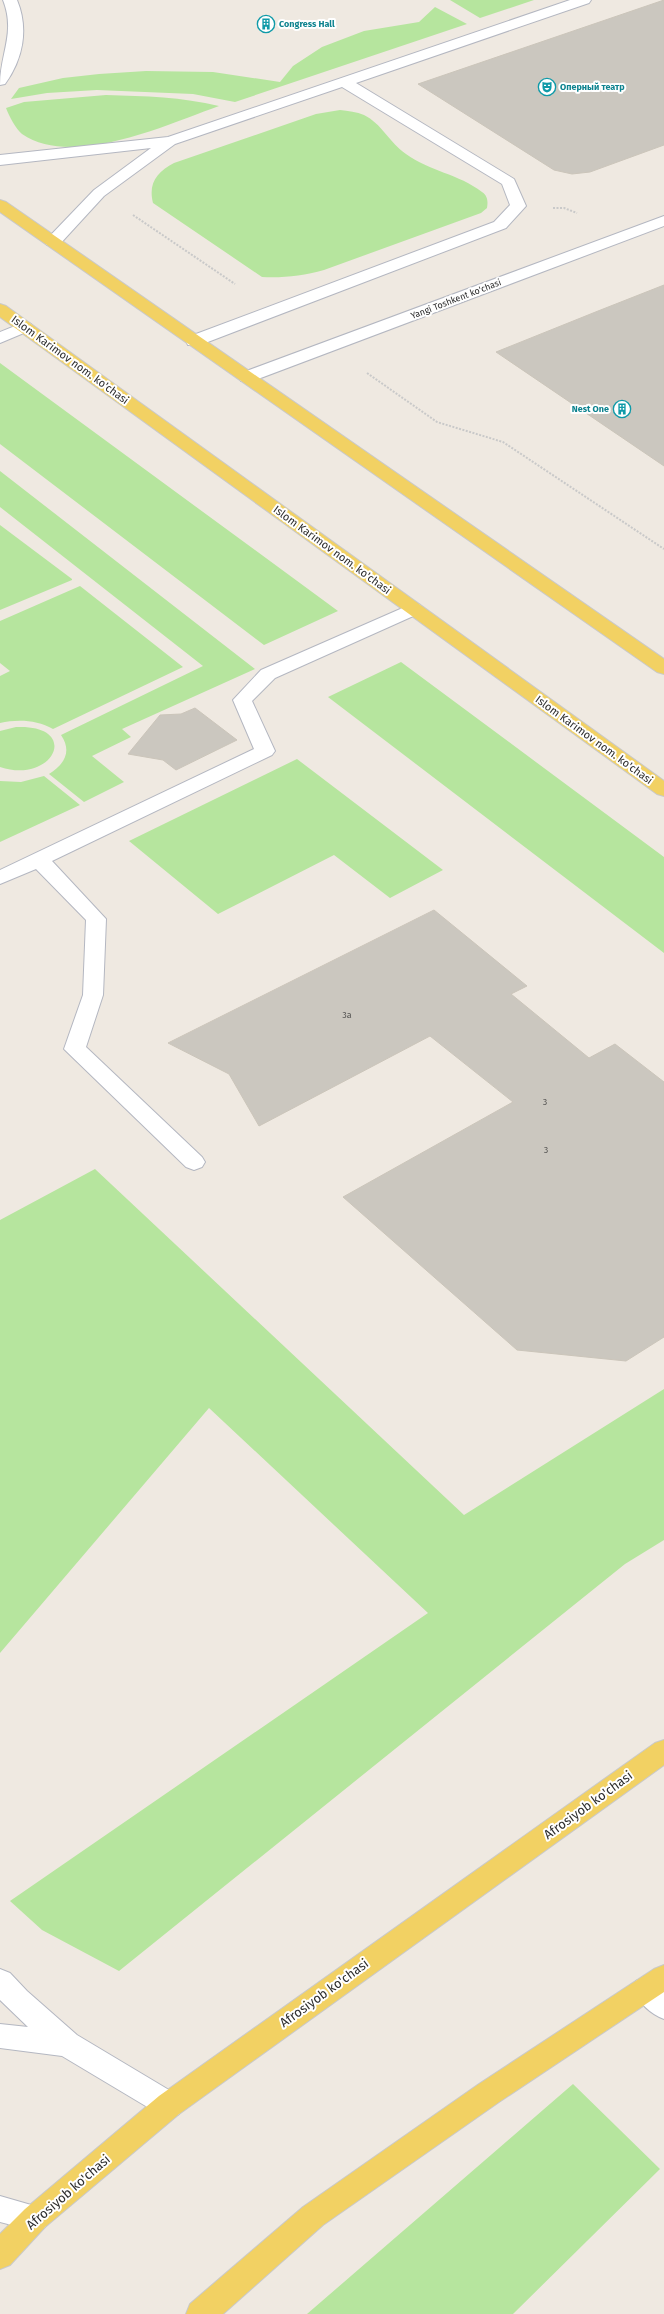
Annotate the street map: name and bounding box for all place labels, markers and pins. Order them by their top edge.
building icon: Congress Hall [256,14,276,34]
place label: Congress Hall [279,19,335,29]
theatre icon: Оперный театр [537,77,557,97]
place label: Оперный театр [560,82,625,92]
building icon: Nest One [612,399,632,419]
place label: Nest One [572,404,609,414]

